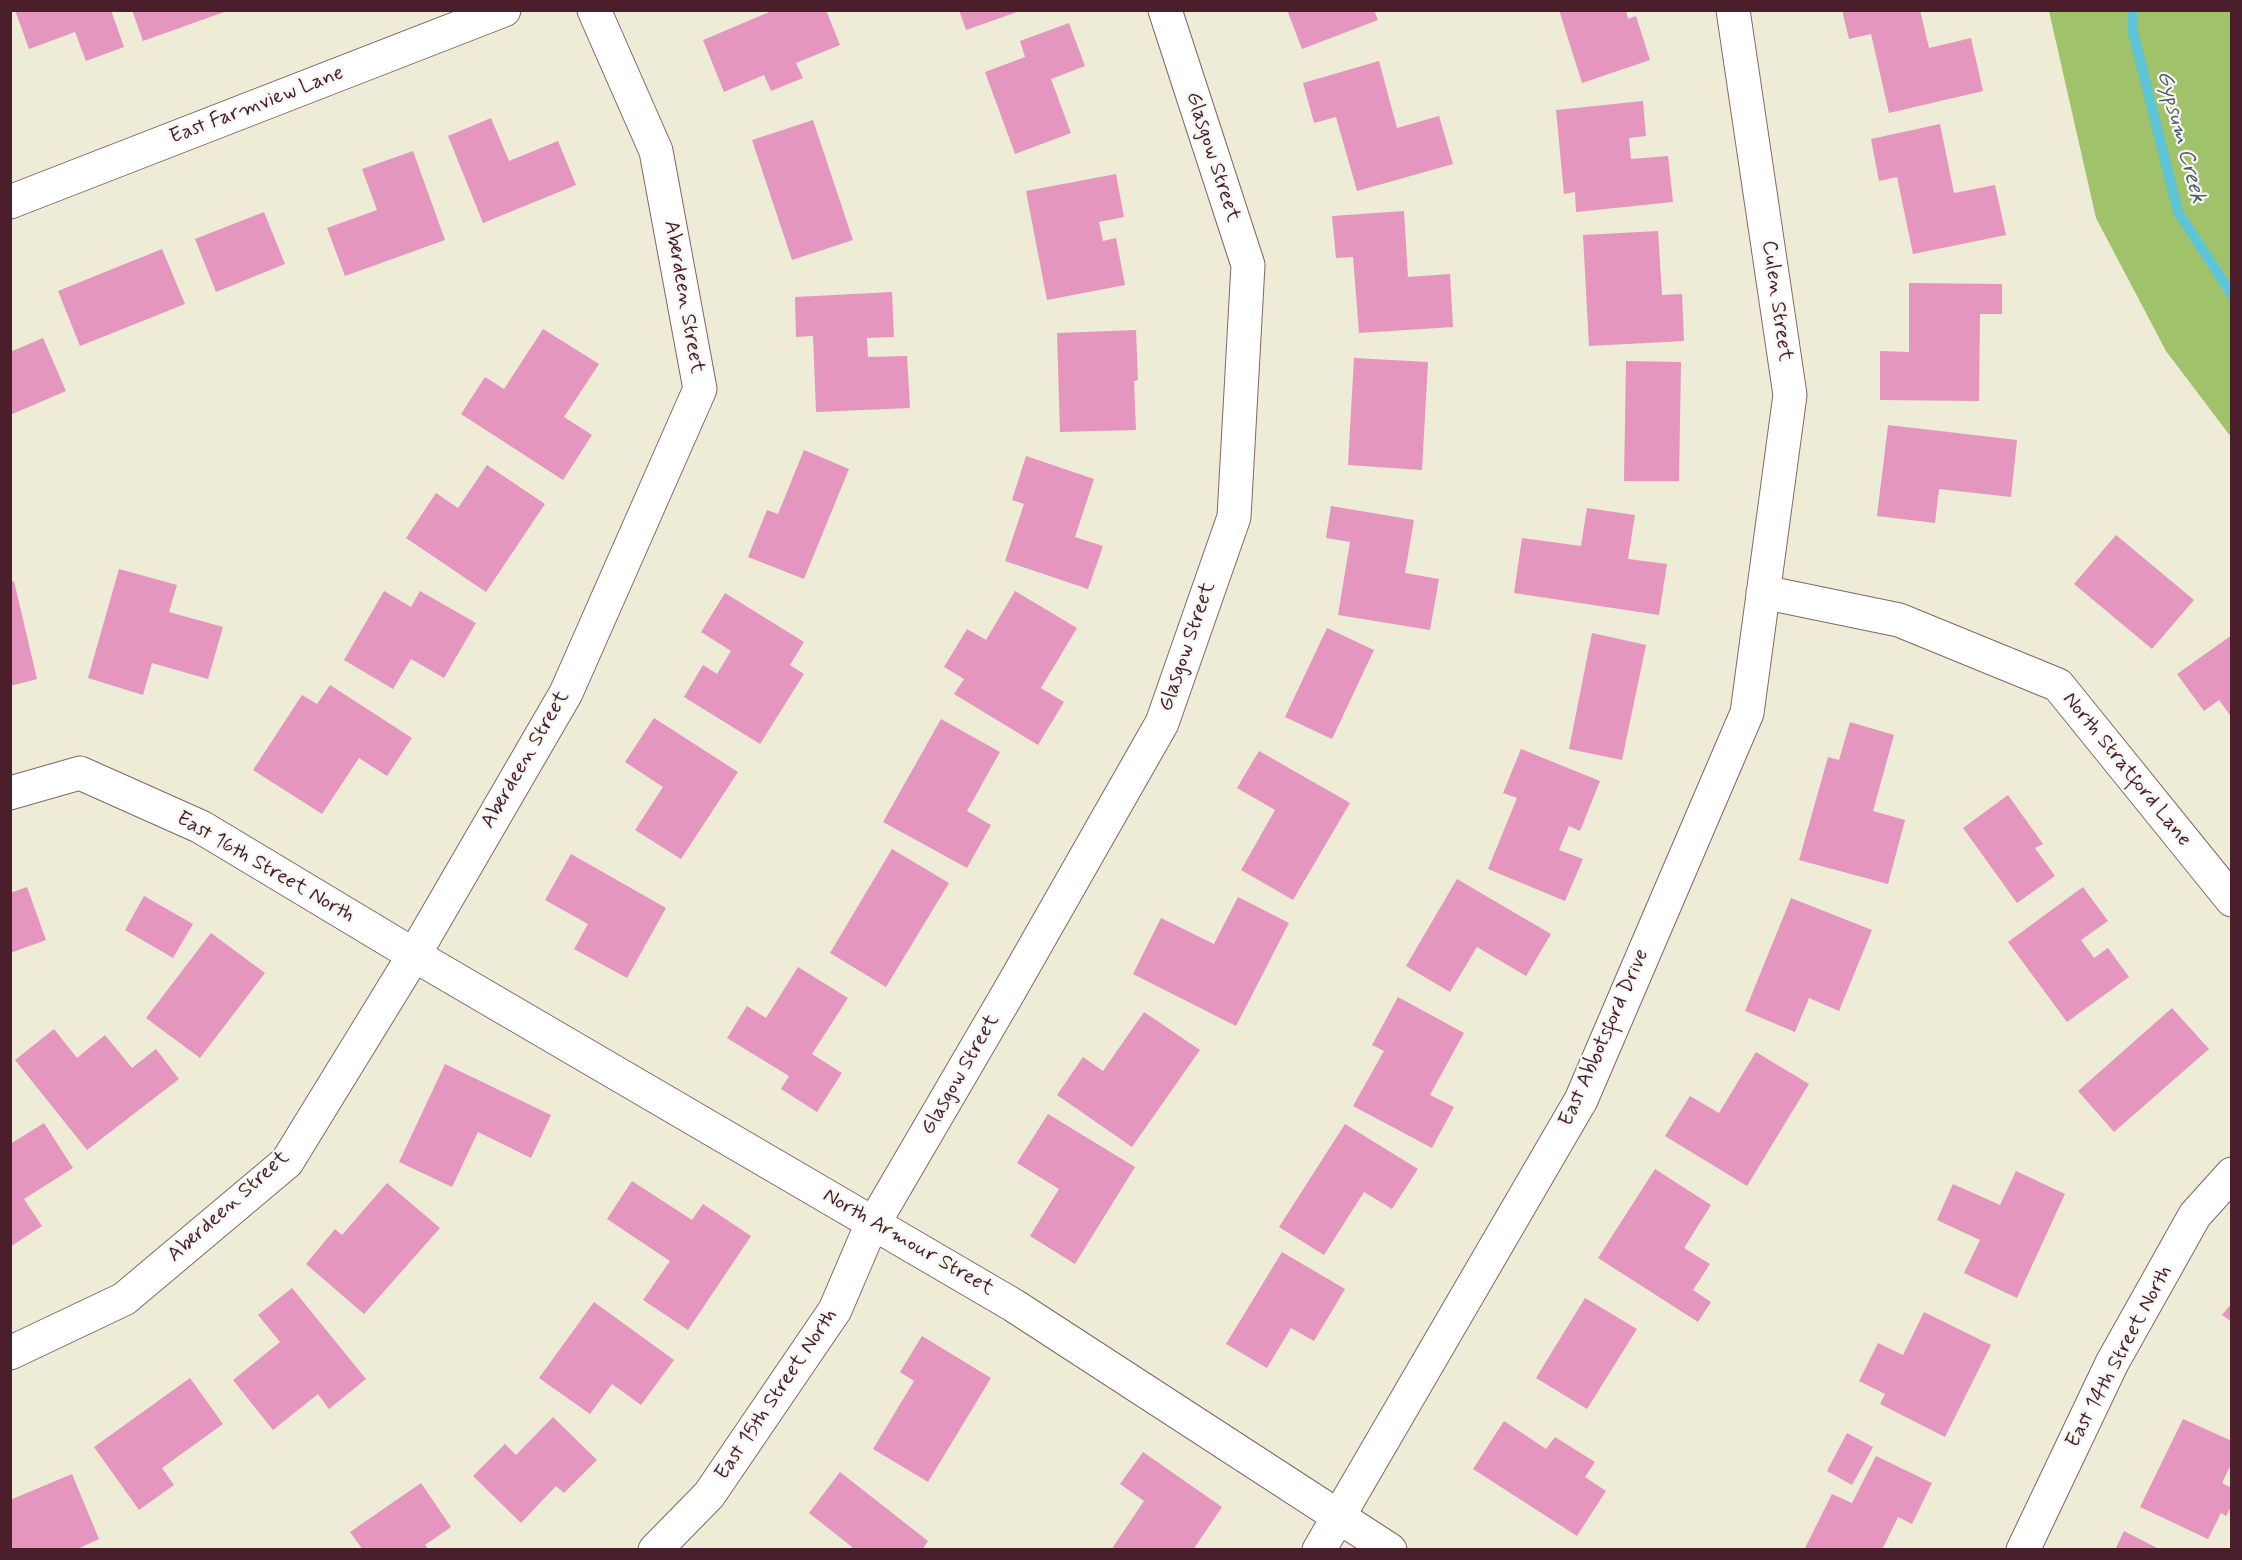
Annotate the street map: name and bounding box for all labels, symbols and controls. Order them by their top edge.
street label: East Farmview Lane [167,61,347,151]
water label: Gypsum Creek [2150,68,2210,206]
street label: Glasgow Street [1179,89,1245,225]
street label: Aberdeen Street [657,218,709,376]
street label: Culen Street [1755,239,1797,363]
street label: Glasgow Street [1154,579,1222,715]
street label: Aberdeen Street [476,687,576,833]
street label: North Stratford Lane [2056,688,2196,852]
street label: East 16th Street North [171,807,359,929]
street label: East Abbotsford Drive [1555,945,1655,1131]
street label: Glasgow Street [916,1010,1006,1140]
street label: Aberdeen Street [163,1146,295,1268]
street label: North Armour Street [818,1184,998,1302]
street label: East 14th Street North [2061,1262,2179,1452]
street label: East 15th Street North [710,1305,844,1485]

